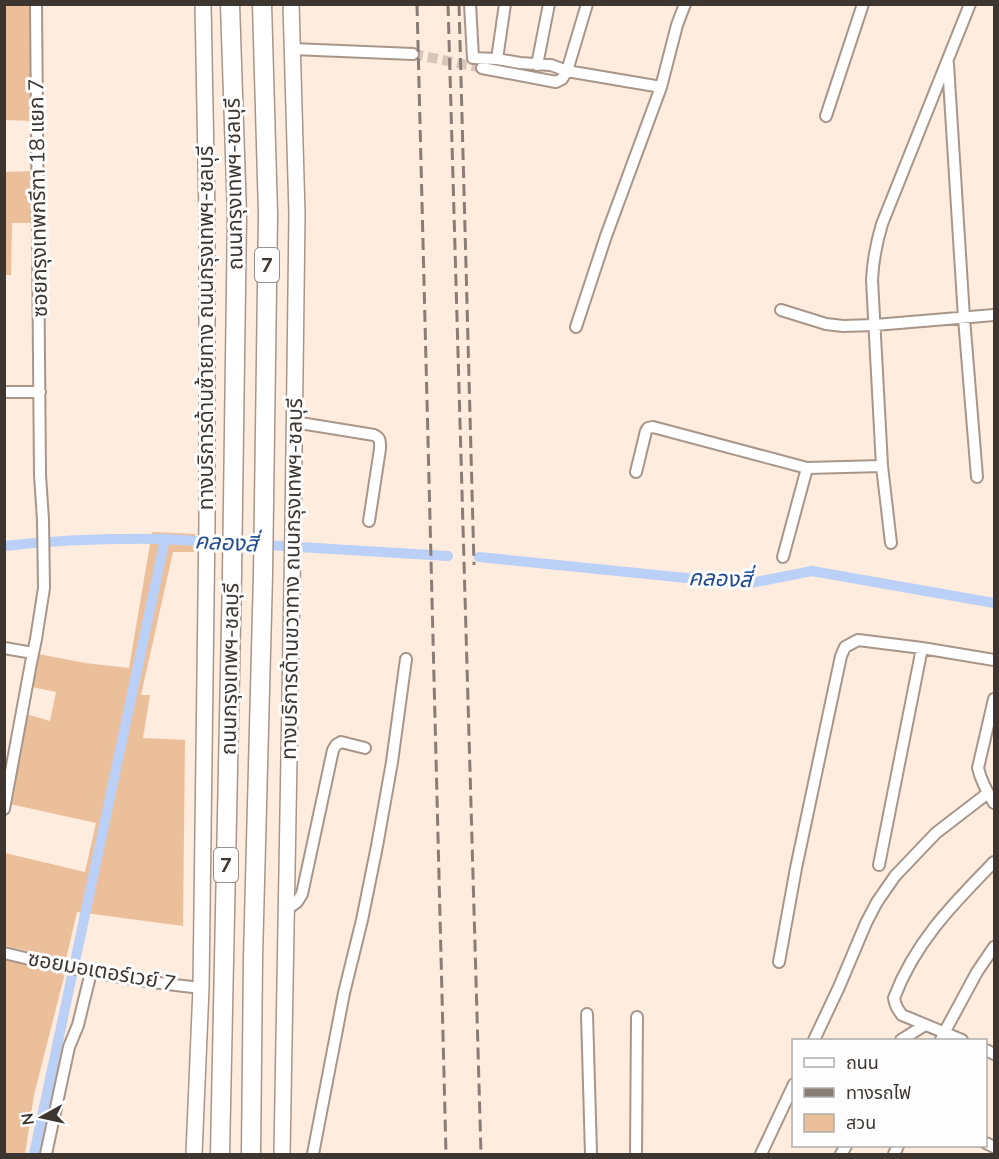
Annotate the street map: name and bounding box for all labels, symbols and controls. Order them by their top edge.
street label: ซอยกรุงเทพกรีฑา 18 แยก 7 [22,78,54,318]
street label: ถนนกรุงเทพฯ-ชลบุรี [218,98,250,270]
street label: ทางบริการด้านซ้ายทาง ถนนกรุงเทพฯ-ชลบุรี [192,146,220,510]
road number: 7 [255,248,279,282]
street label: ทางบริการด้านขวาทาง ถนนกรุงเทพฯ-ชลบุรี [275,398,309,760]
water label: คลองสี่ [194,525,262,560]
water label: คลองสี่ [688,562,756,595]
street label: ถนนกรุงเทพฯ-ชลบุรี [214,583,246,755]
road number: 7 [214,848,238,882]
street label: ซอยมอเตอร์เวย์ 7 [26,944,178,998]
legend [792,1039,987,1147]
text: ถนน [846,1051,879,1075]
text: ทางรถไฟ [846,1081,911,1105]
north arrow [12,1087,72,1147]
text: N [16,1111,40,1126]
text: สวน [846,1111,876,1135]

